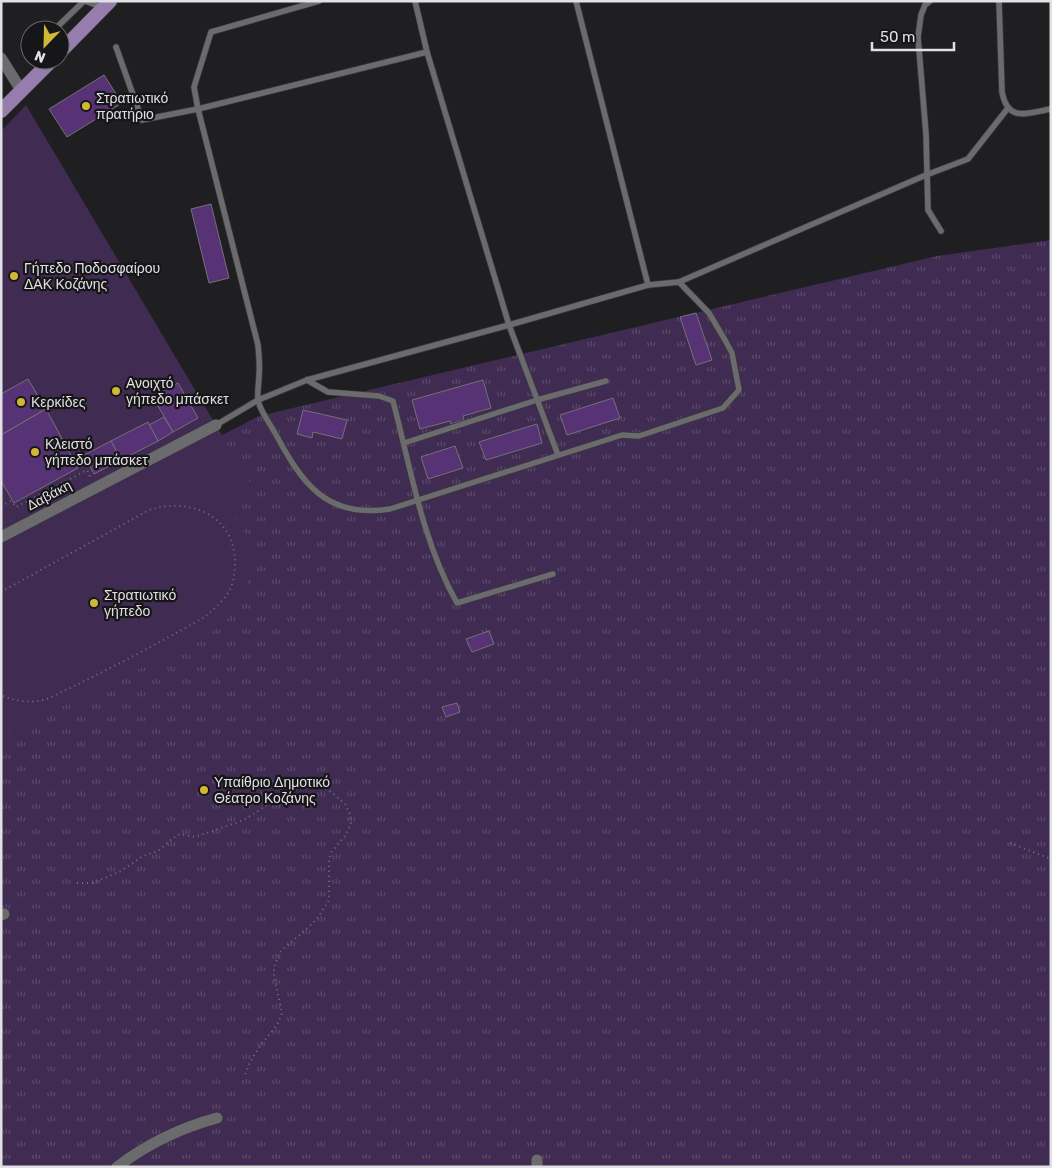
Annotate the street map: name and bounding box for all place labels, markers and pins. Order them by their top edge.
place label: Στρατιωτικό πρατήριο [96,90,168,123]
marker: Στρατιωτικό πρατήριο [80,100,92,112]
place label: Γήπεδο Ποδοσφαίρου ΔΑΚ Κοζάνης [24,260,160,293]
marker: Γήπεδο Ποδοσφαίρου ΔΑΚ Κοζάνης [8,270,20,282]
place label: Ανοιχτό γήπεδο μπάσκετ [126,375,229,408]
marker: Ανοιχτό γήπεδο μπάσκετ [110,385,122,397]
place label: Κερκίδες [31,394,86,411]
marker: Κερκίδες [15,396,27,408]
place label: Κλειστό γήπεδο μπάσκετ [45,436,148,469]
marker: Κλειστό γήπεδο μπάσκετ [29,446,41,458]
place label: Στρατιωτικό γήπεδο [104,587,176,620]
marker: Στρατιωτικό γήπεδο [88,597,100,609]
place label: Υπαίθριο Δημοτικό Θέατρο Κοζάνης [214,774,330,807]
marker: Υπαίθριο Δημοτικό Θέατρο Κοζάνης [198,784,210,796]

